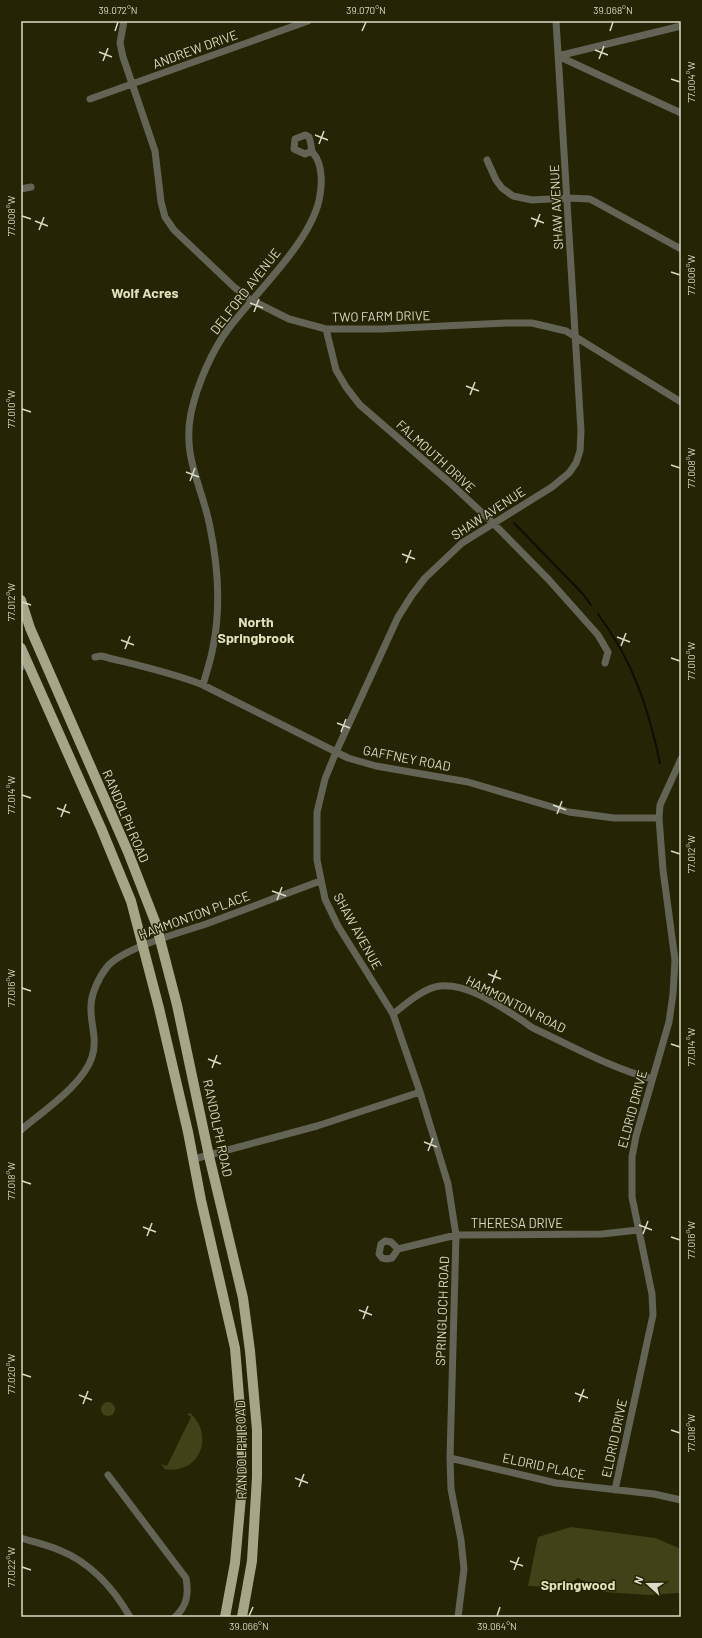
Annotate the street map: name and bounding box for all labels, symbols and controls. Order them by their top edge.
text: 39.072°N [98,4,138,16]
text: 39.070°N [346,4,386,16]
text: 39.068°N [593,4,633,16]
street label: ANDREW DRIVE [150,26,240,72]
text: 77.004°W [685,61,697,102]
street label: SHAW AVENUE [546,164,566,250]
text: 77.008°W [5,196,17,236]
street label: DELFORD AVENUE [206,245,284,337]
text: 77.006°W [685,255,697,295]
district label: Wolf Acres [111,284,179,301]
street label: TWO FARM DRIVE [332,307,430,325]
text: 77.010°W [5,390,17,428]
street label: FALMOUTH DRIVE [393,416,479,496]
text: 77.008°W [685,448,697,488]
street label: SHAW AVENUE [448,483,528,543]
text: 77.012°W [5,583,17,621]
district label: North Springbrook [218,613,295,646]
text: 77.010°W [685,642,697,680]
street label: GAFFNEY ROAD [362,742,452,774]
street label: RANDOLPH ROAD [99,767,153,865]
text: 77.014°W [5,776,17,814]
text: 77.012°W [685,835,697,873]
street label: HAMMONTON PLACE [136,887,252,943]
street label: SHAW AVENUE [330,890,386,972]
text: 77.016°W [5,969,17,1007]
street label: HAMMONTON ROAD [463,972,569,1036]
text: 77.014°W [685,1028,697,1066]
street label: ELDRID DRIVE [614,1068,650,1150]
street label: RANDOLPH ROAD [200,1078,236,1178]
text: 77.018°W [5,1162,17,1200]
street label: THERESA DRIVE [471,1215,563,1231]
text: 77.016°W [685,1221,697,1259]
street label: SPRINGLOCH ROAD [432,1256,452,1366]
text: 77.020°W [5,1353,17,1394]
street label: ELDRID DRIVE [598,1397,630,1479]
street label: RANDOLPH ROAD [232,1400,250,1500]
text: 77.018°W [685,1414,697,1452]
street label: ELDRID PLACE [501,1449,587,1483]
text: 77.022°W [5,1547,17,1587]
north arrow [628,1564,668,1604]
text: N [631,1574,646,1586]
district label: Springwood [541,1576,615,1593]
text: 39.066°N [229,1620,269,1632]
text: 39.064°N [477,1620,517,1632]

